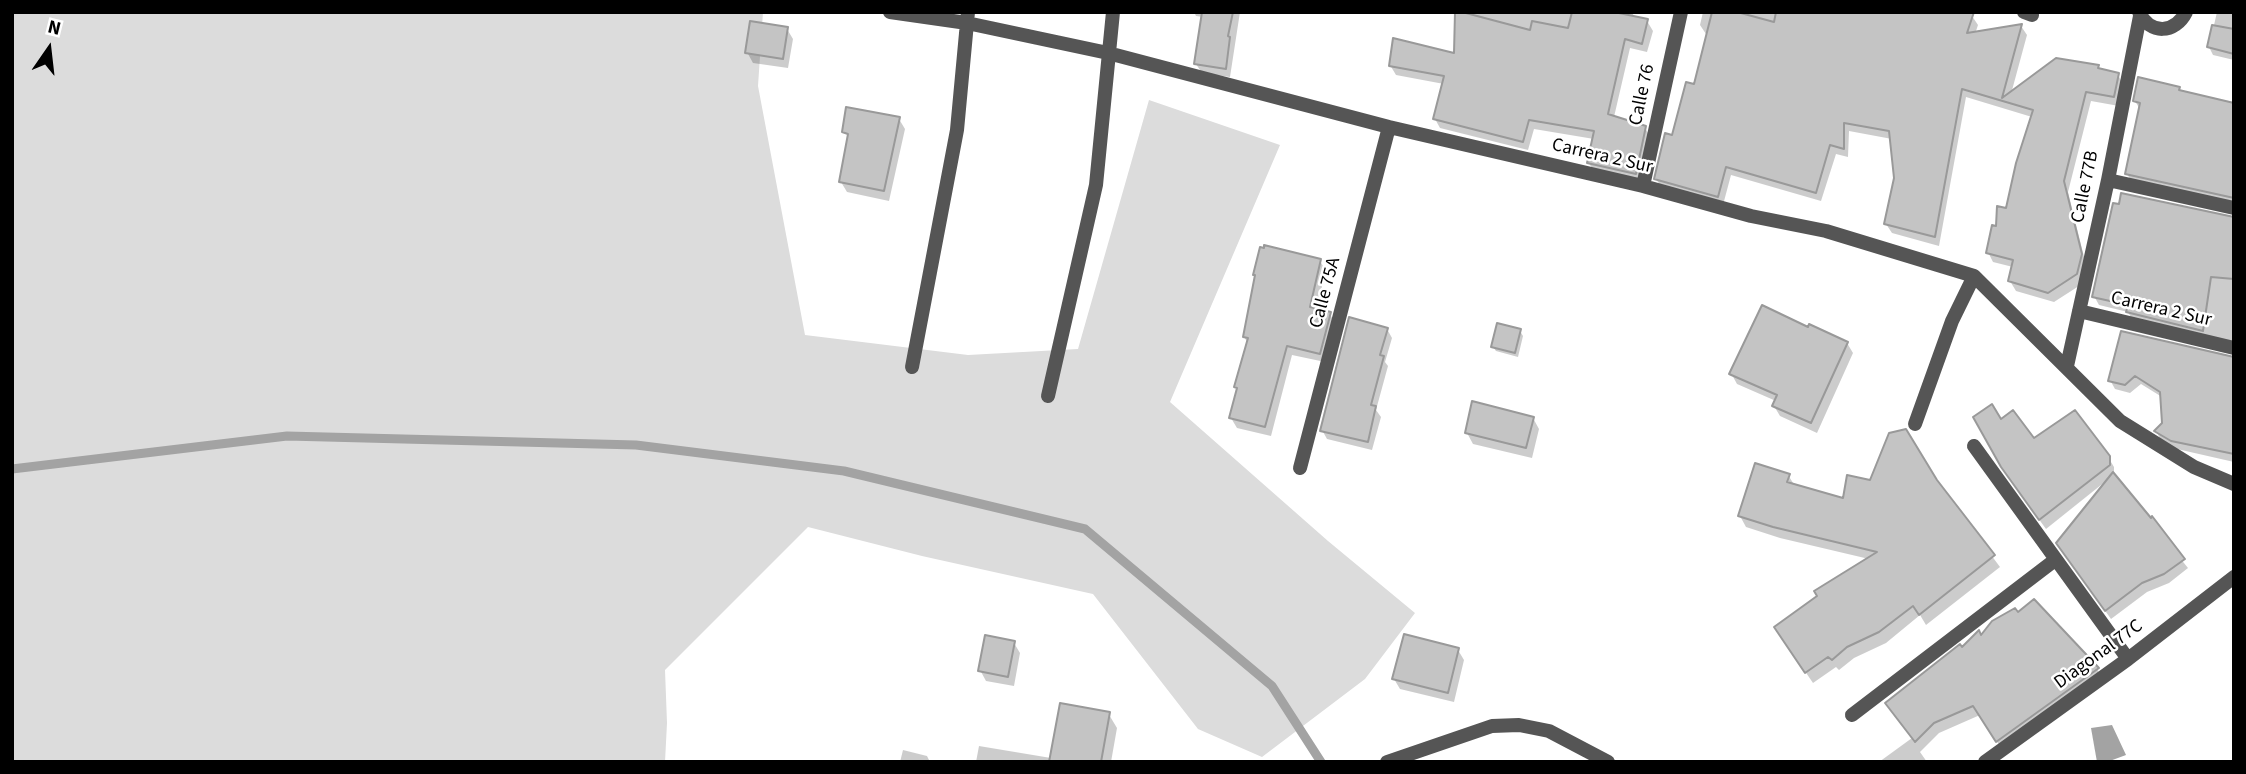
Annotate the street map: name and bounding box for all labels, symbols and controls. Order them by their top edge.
north arrow [14,14,84,84]
text: N [45,14,64,43]
street label: Calle 76 [1625,62,1661,128]
street label: Carrera 2 Sur [1549,134,1655,180]
street label: Calle 77B [2067,149,2105,225]
street label: Calle 75A [1306,255,1346,331]
street label: Carrera 2 Sur [2108,287,2214,333]
street label: Diagonal 77C [2050,615,2148,695]

